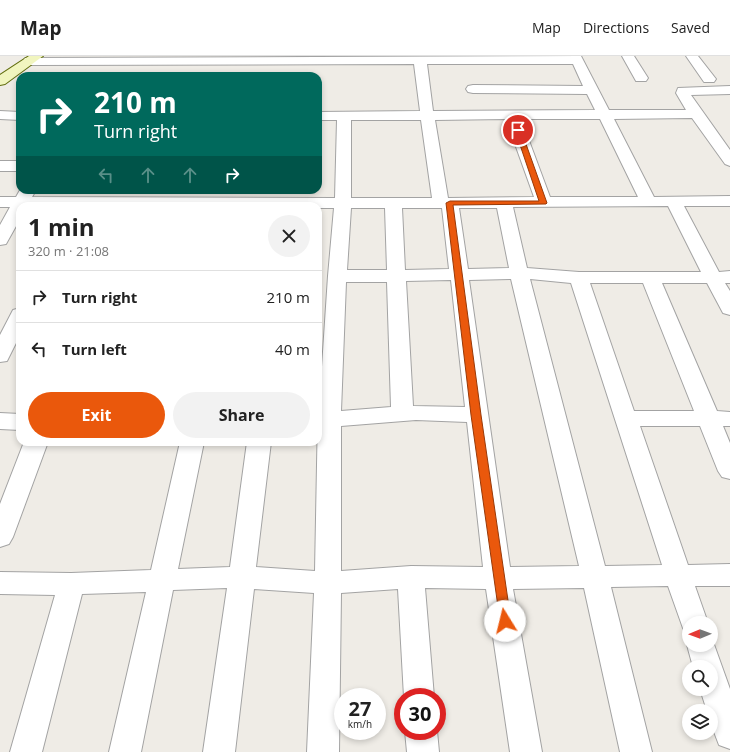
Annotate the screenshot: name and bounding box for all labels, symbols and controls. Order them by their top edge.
text: Map [20,15,61,41]
text: Map [532,18,561,37]
text: Directions [583,18,649,37]
text: Saved [671,18,710,37]
text: 210 m [94,83,177,121]
icon: right [28,88,80,140]
pin [501,113,535,147]
text: Turn right [94,119,177,143]
icon: arrive [507,119,529,141]
icon: left [95,164,117,186]
icon: ahead [137,164,159,186]
icon: ahead [179,164,201,186]
icon: right [221,164,243,186]
text: 1 min [28,210,95,243]
button: close [268,215,310,257]
text: 320 m · 21:08 [28,242,109,260]
icon: right [28,286,50,308]
text: Turn right [62,287,137,307]
text: 210 m [266,287,310,307]
icon: left [28,338,50,360]
text: Turn left [62,339,127,359]
text: 40 m [275,339,310,359]
button: Exit [28,392,165,438]
button: Share [173,392,310,438]
position arrow [484,600,526,642]
north arrow [682,616,718,652]
map controls [682,616,718,740]
button: search [682,660,718,696]
speed limit sign: 30 [394,688,446,740]
text: 27 [349,695,371,722]
button: layers [682,704,718,740]
text: km/h [348,717,372,731]

